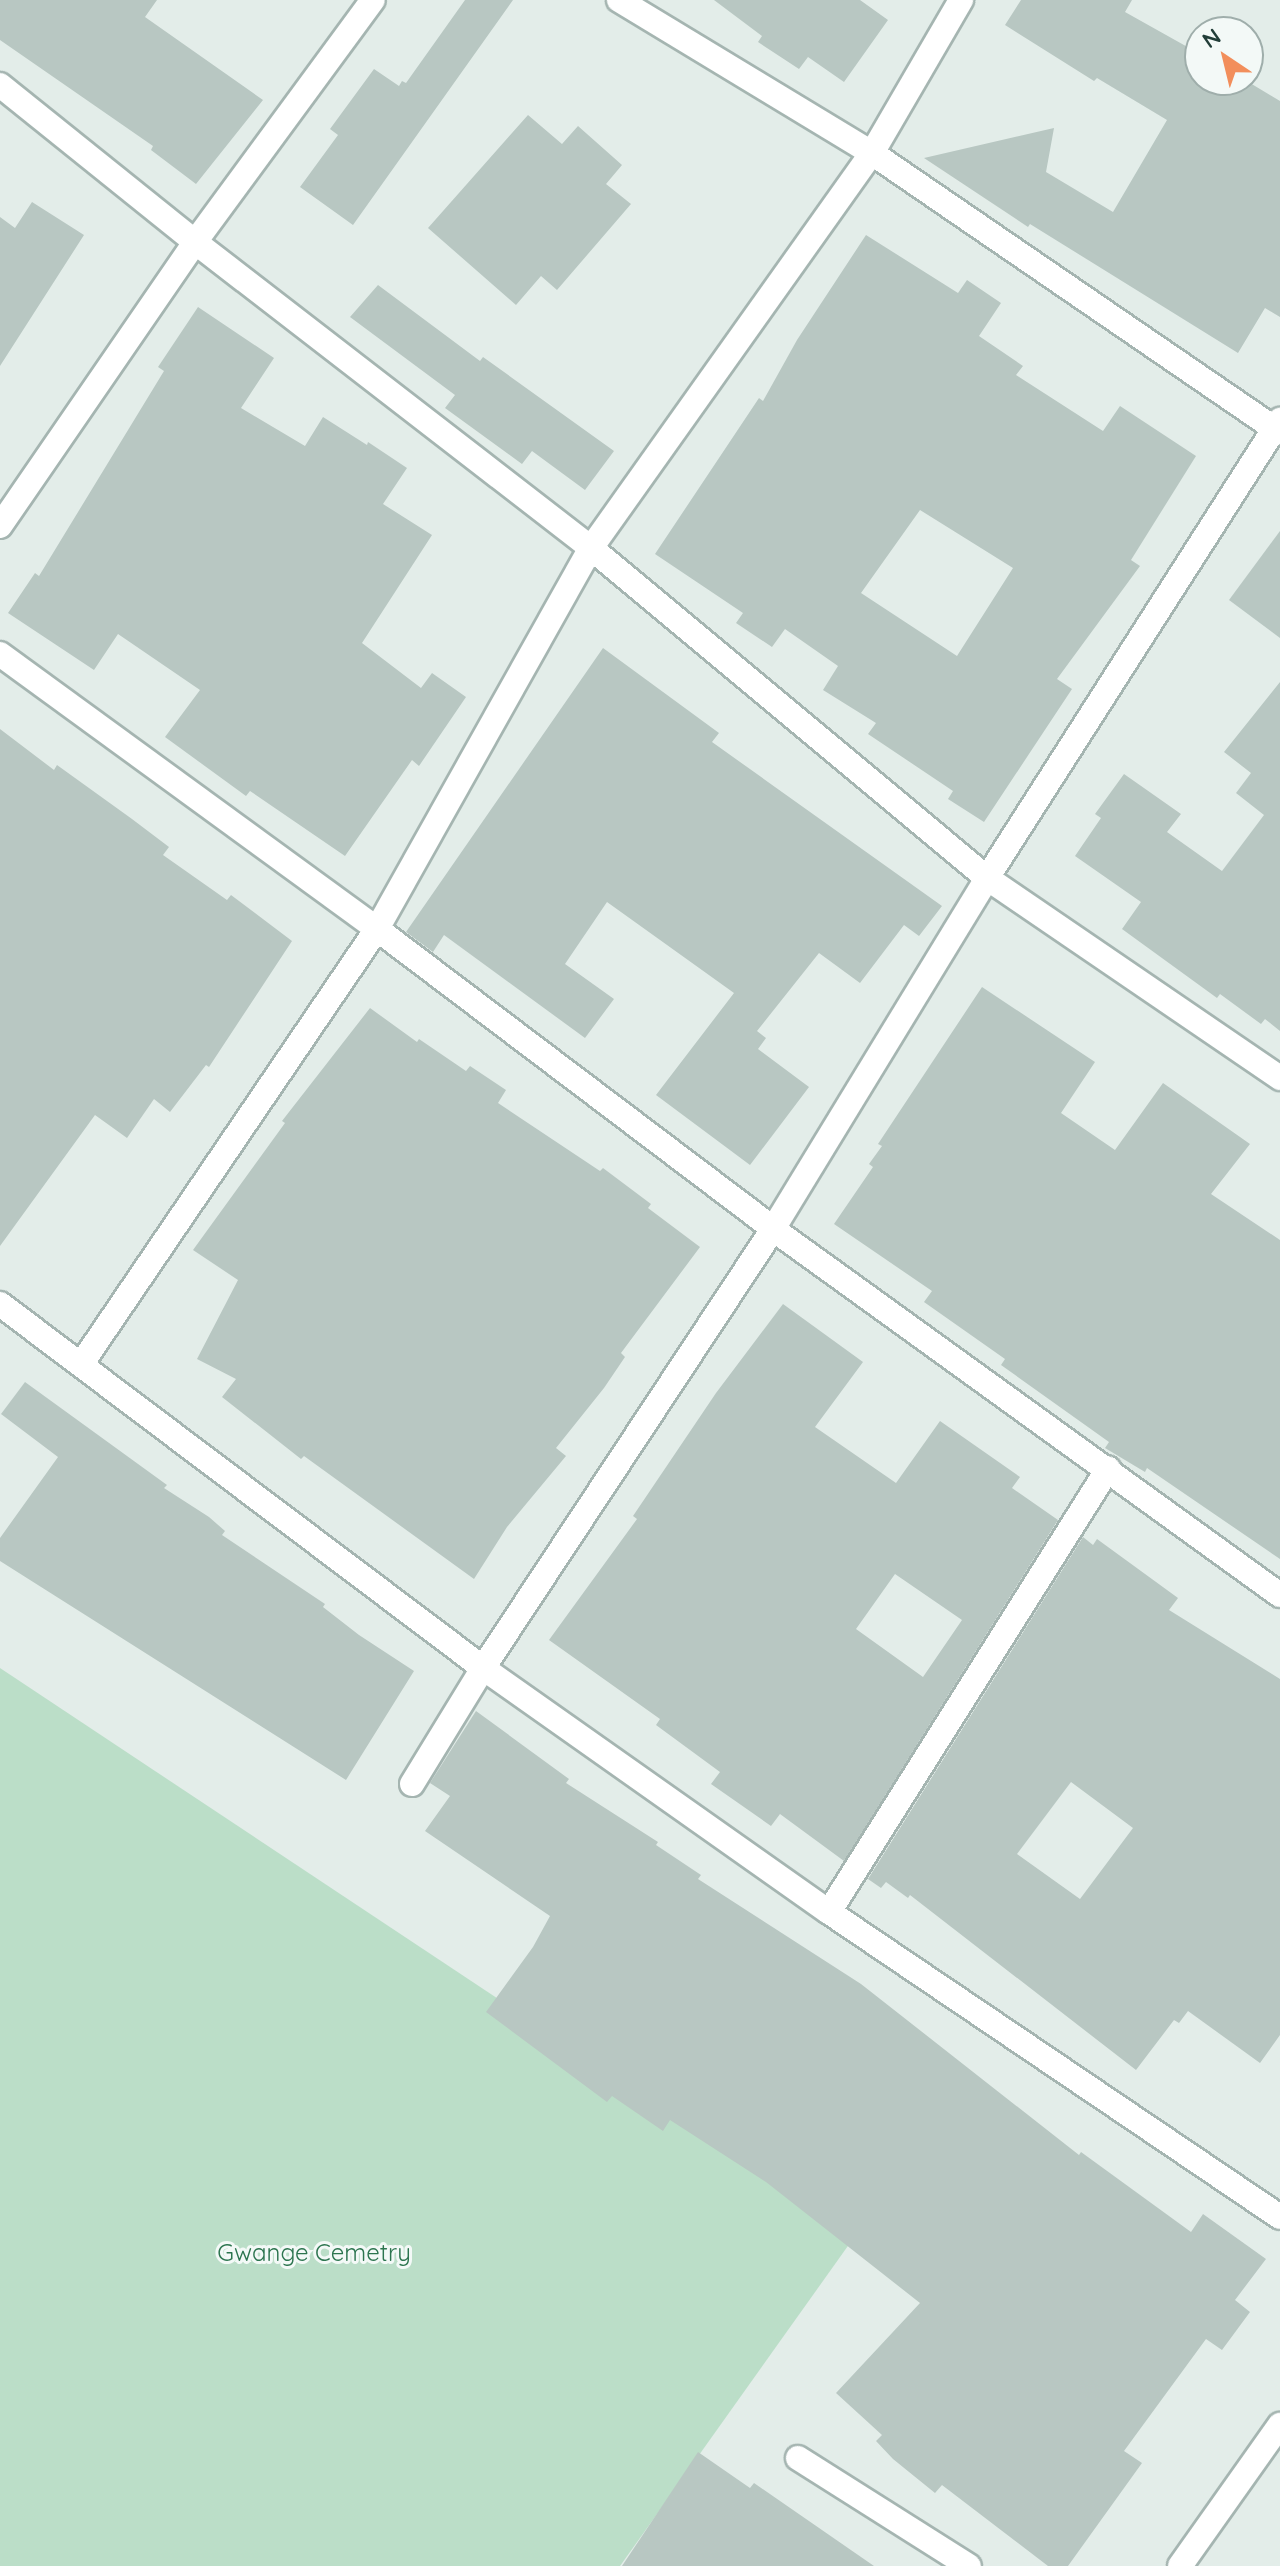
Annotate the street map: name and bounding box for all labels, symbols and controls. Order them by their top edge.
north arrow [1184,16,1264,96]
text: N [1197,22,1226,54]
park label: Gwange Cemetry [217,2239,411,2267]

